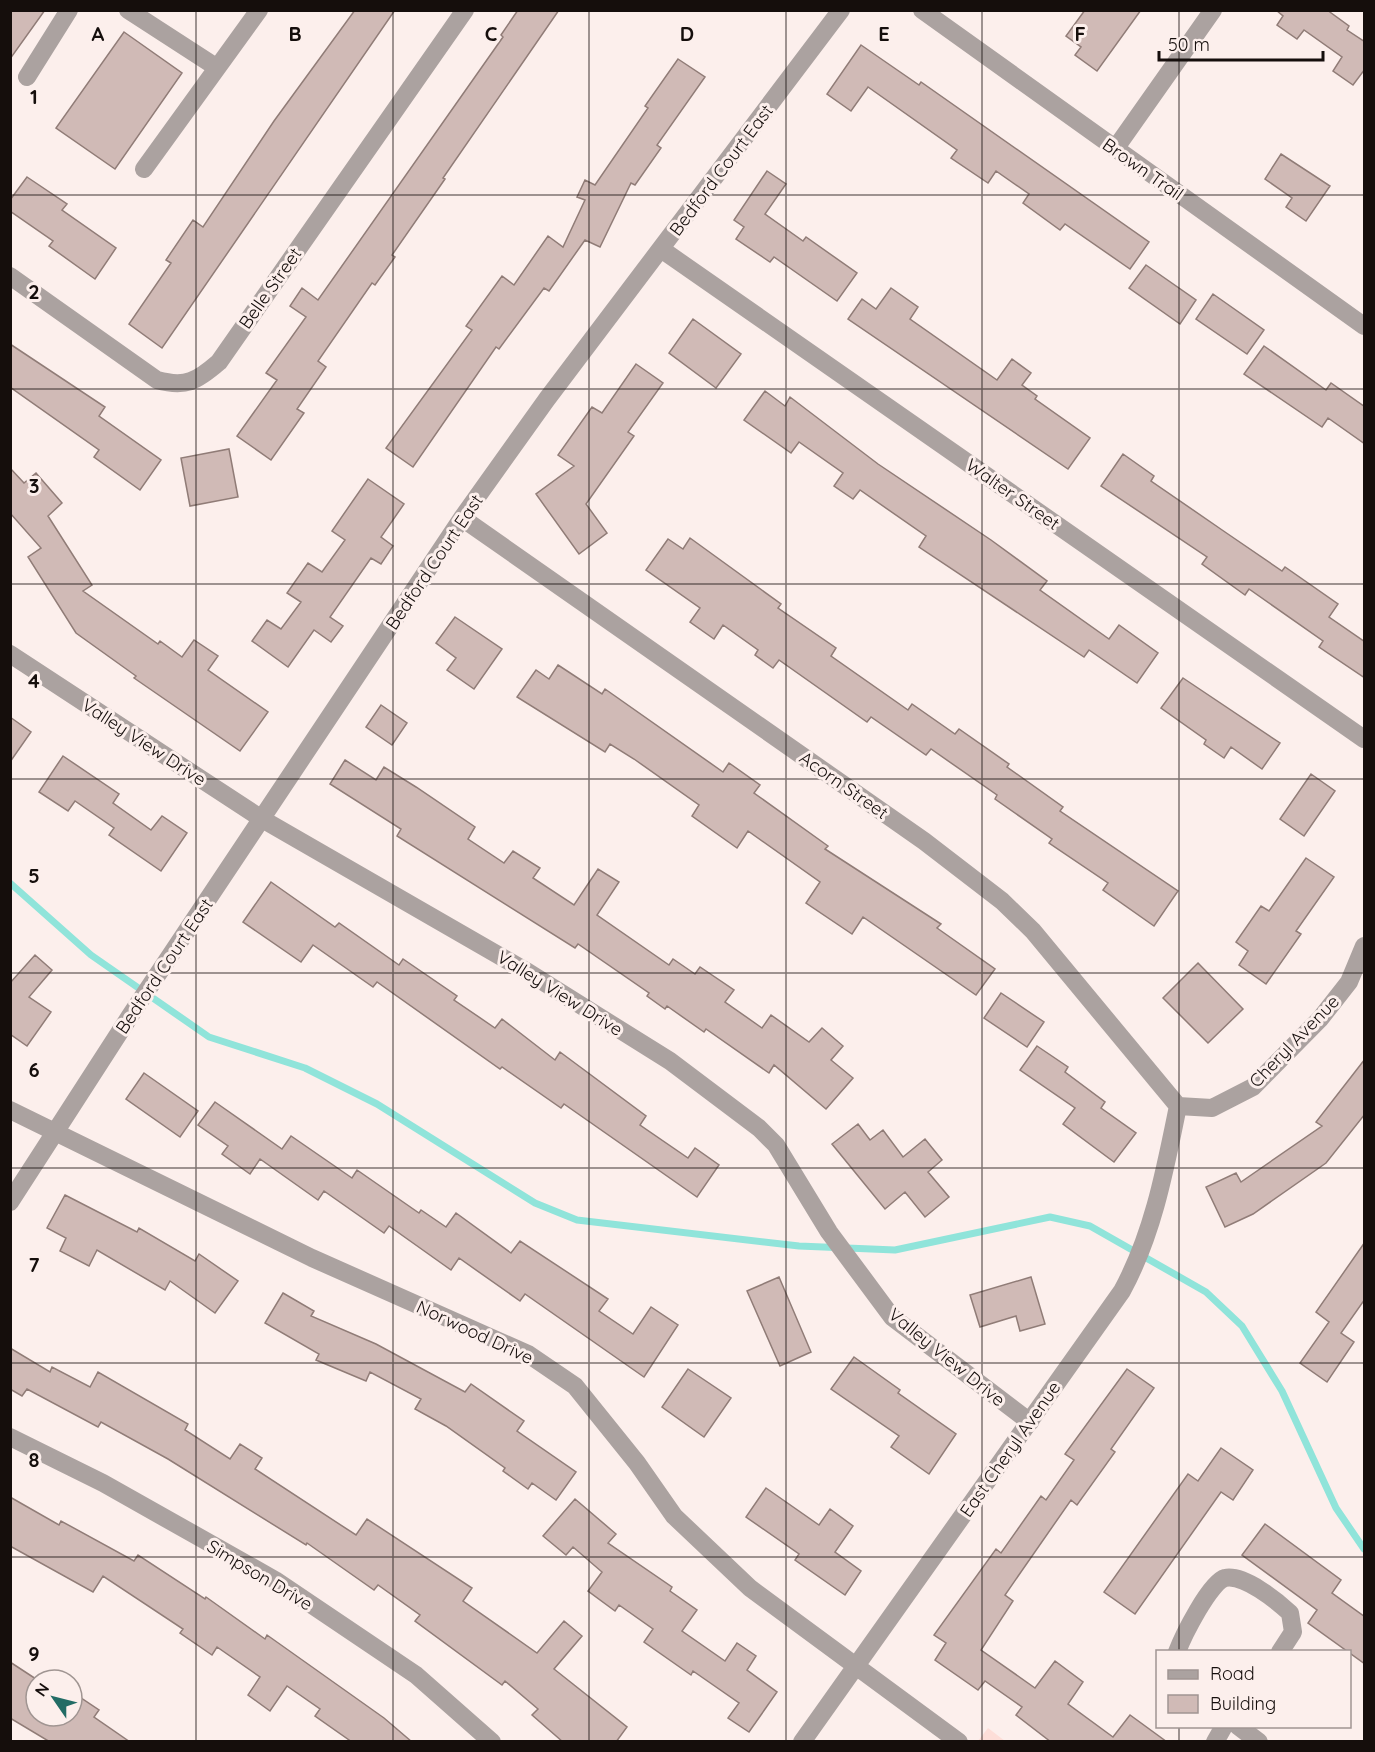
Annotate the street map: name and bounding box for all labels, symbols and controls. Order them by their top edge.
text: A [92,21,105,46]
text: B [288,21,302,46]
text: C [485,21,498,46]
text: D [680,21,694,46]
text: E [878,21,890,46]
text: F [1074,21,1086,46]
scale bar [1159,24,1322,62]
text: 50 m [1168,33,1210,56]
text: 1 [30,84,38,109]
street label: Bedford Court East [664,100,778,240]
street label: Brown Trail [1098,133,1188,205]
street label: Belle Street [234,243,306,333]
text: 2 [28,279,40,304]
street label: Walter Street [962,453,1064,535]
text: 3 [29,473,39,498]
street label: Bedford Court East [380,490,488,634]
text: 4 [28,668,40,693]
street label: Valley View Drive [77,693,211,791]
street label: Acorn Street [795,746,893,824]
text: 5 [28,863,40,888]
street label: Bedford Court East [110,894,218,1038]
street label: Valley View Drive [493,945,627,1041]
street label: Cheryl Avenue [1244,990,1344,1092]
text: 6 [28,1057,40,1082]
text: 7 [29,1252,40,1277]
street label: Norwood Drive [413,1295,537,1369]
street label: Valley View Drive [884,1303,1010,1411]
street label: East Cheryl Avenue [955,1377,1065,1521]
text: 8 [29,1447,40,1472]
street label: Simpson Drive [203,1534,317,1616]
text: 9 [28,1641,40,1666]
legend [1156,1650,1351,1728]
text: Road [1210,1662,1255,1685]
north arrow [24,1668,84,1728]
text: N [30,1679,53,1700]
text: Building [1210,1692,1276,1715]

